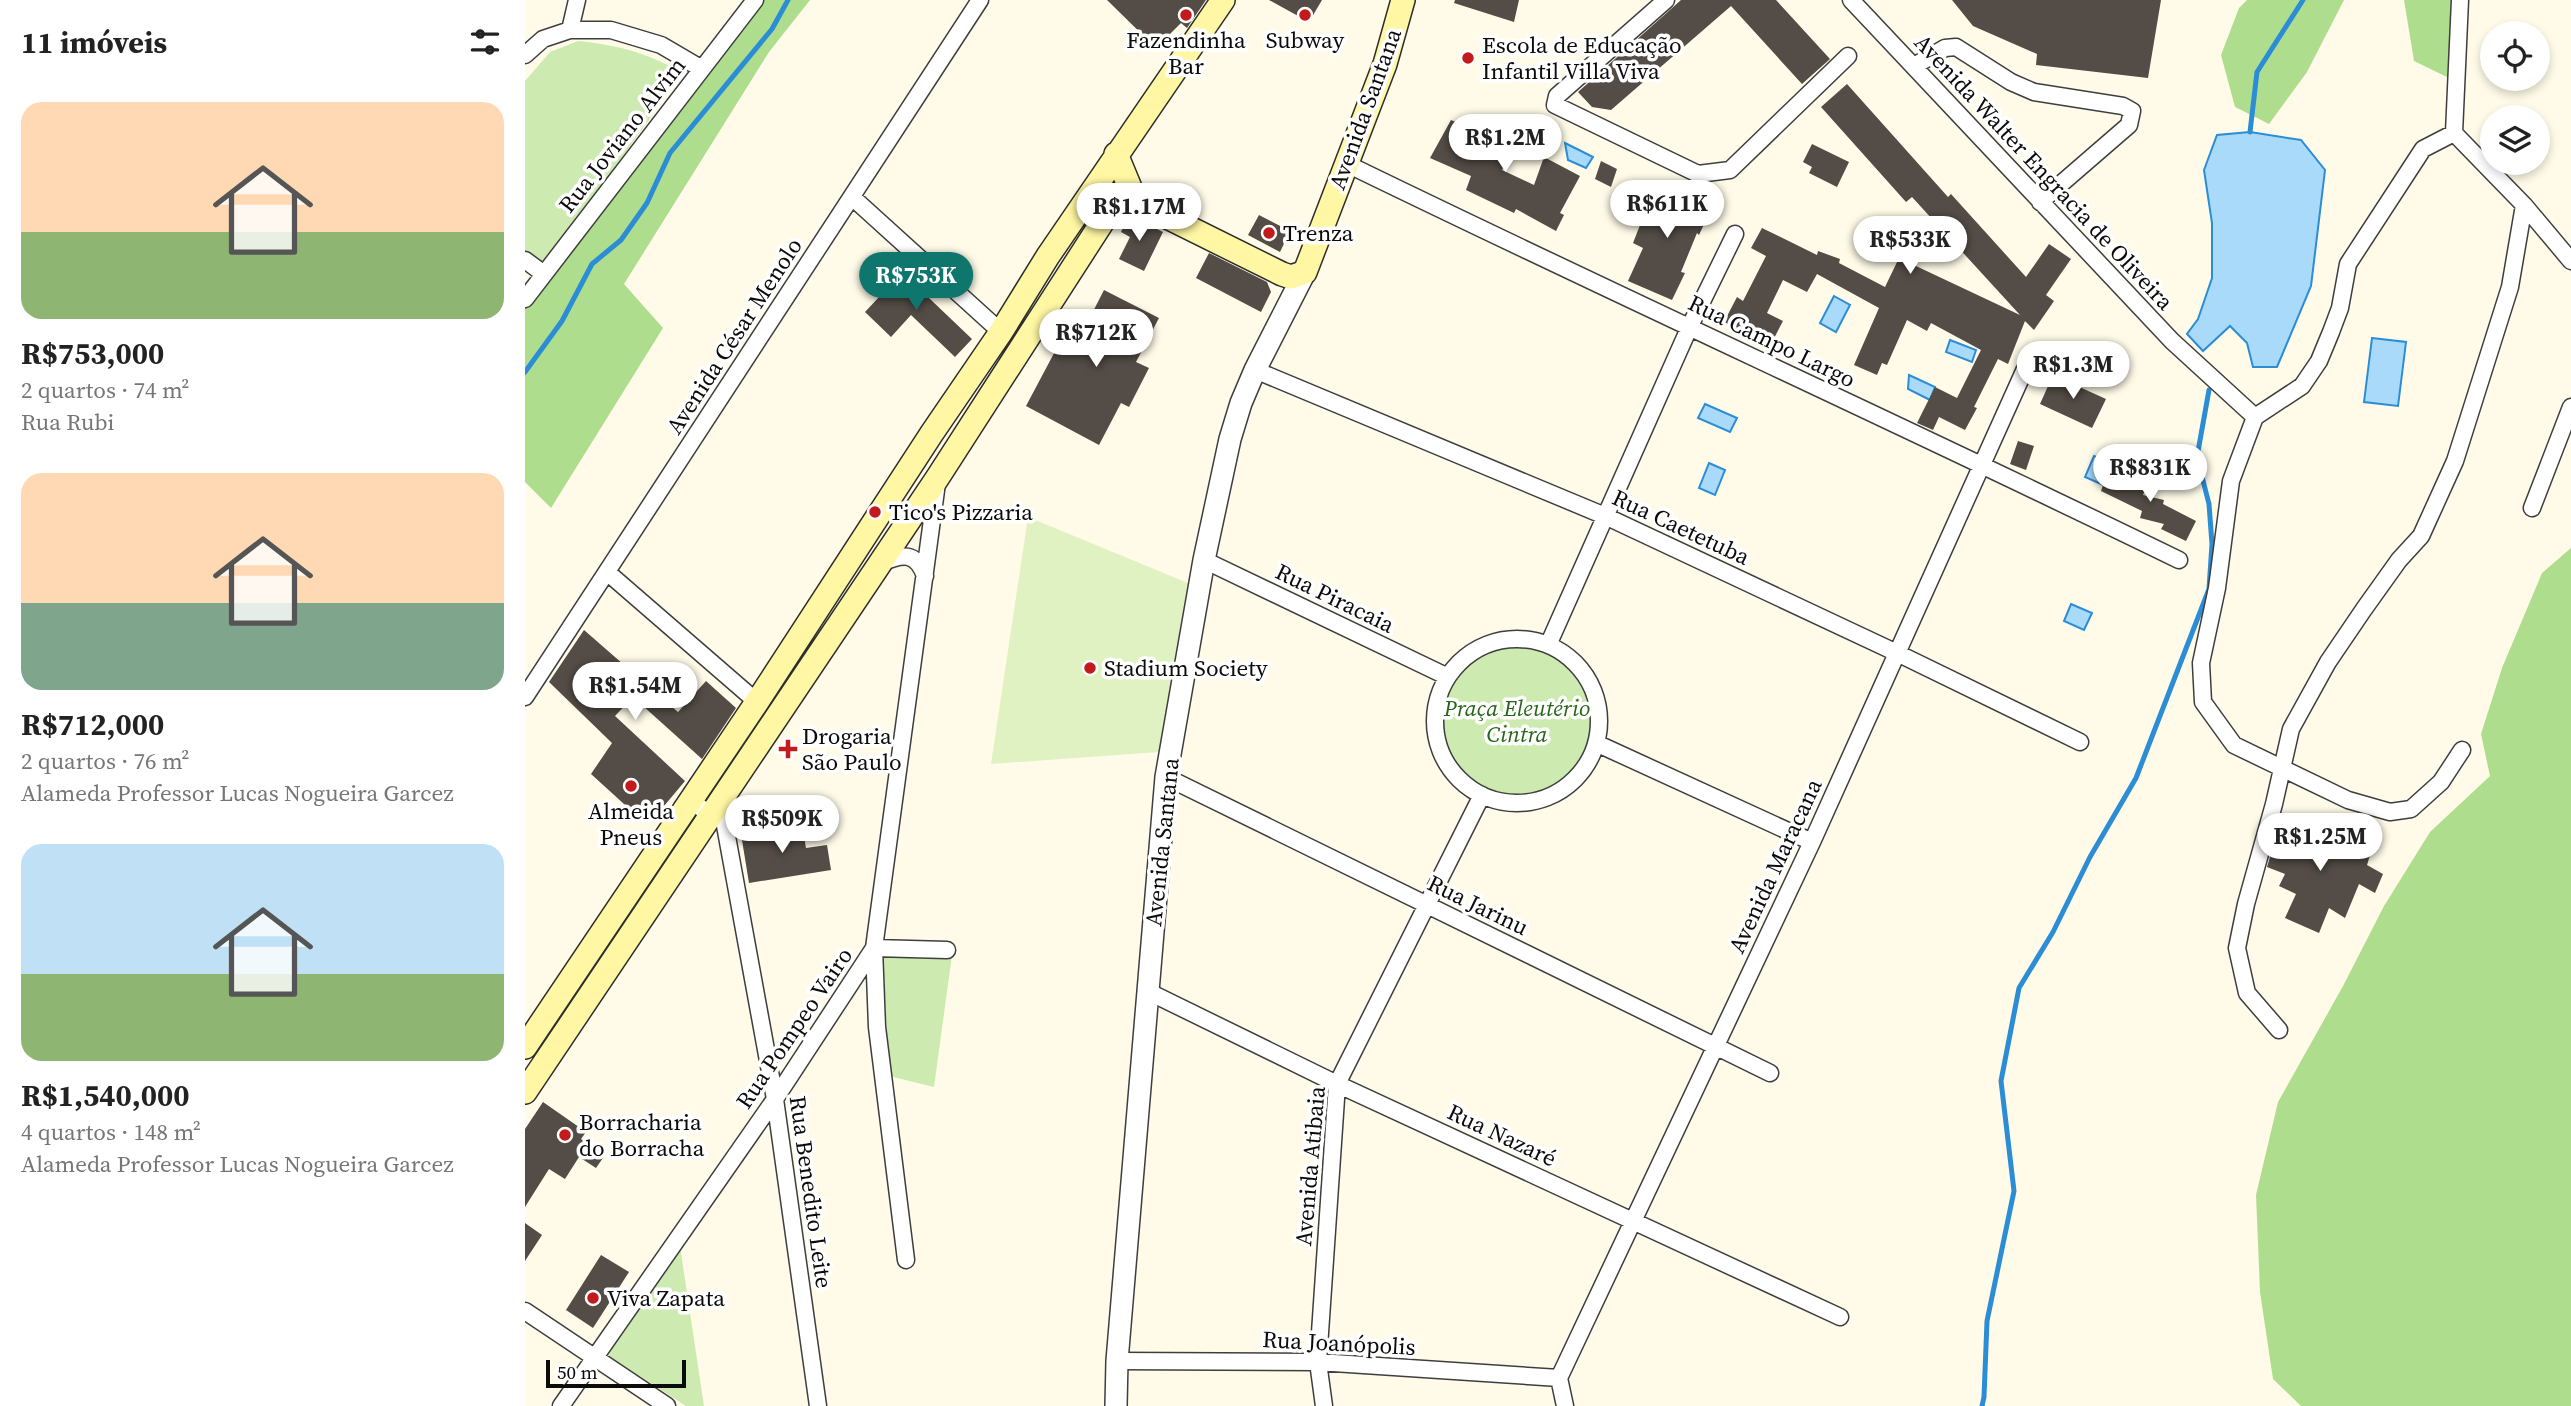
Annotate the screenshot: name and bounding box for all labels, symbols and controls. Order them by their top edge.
marker: Fazendinha Bar [1178,7,1194,23]
marker: Subway [1297,7,1313,23]
map controls [2480,21,2550,175]
button: locate [2480,21,2550,91]
text: 11 imóveis [21,22,167,63]
icon: filters [466,23,504,61]
place label: Fazendinha Bar [1126,24,1246,82]
place label: Subway [1266,24,1345,56]
street label: Avenida Santana [1321,24,1409,194]
street label: Avenida Walter Engracia de Oliveira [1907,27,2181,317]
place label: Escola de Educação Infantil Villa Viva [1482,29,1682,87]
street label: Rua Joviano Alvim [551,50,693,219]
marker: Escola de Educação Infantil Villa Viva [1460,50,1476,66]
button: layers [2480,105,2550,175]
pin: R$1.2M [1448,114,1562,174]
text: R$1.2M [1465,121,1545,153]
icon: home [200,147,326,273]
pin: R$611K [1610,180,1724,240]
pin: R$1.17M [1074,184,1204,243]
text: R$611K [1626,187,1708,219]
text: R$1.17M [1092,190,1186,222]
pin: R$533K [1853,216,1967,276]
place label: Trenza [1283,217,1354,249]
text: R$533K [1869,223,1951,255]
marker: Trenza [1261,225,1277,241]
street label: Avenida César Menolo [658,232,810,440]
pin: R$753K [859,252,973,312]
text: R$753K [875,259,957,291]
street label: Rua Campo Largo [1683,287,1861,395]
pin: R$712K [1039,310,1153,369]
text: R$712K [1055,316,1137,348]
text: R$753,000 [21,333,164,374]
pin: R$1.3M [2016,342,2130,401]
text: R$1.3M [2033,348,2113,380]
text: 2 quartos · 74 m² [21,374,190,406]
text: Rua Rubi [21,406,114,438]
pin: R$831K [2093,444,2207,504]
text: R$831K [2109,451,2191,483]
street label: Rua Caetetuba [1607,481,1755,573]
place label: Tico's Pizzaria [889,496,1033,528]
marker: Tico's Pizzaria [867,504,883,520]
icon: home [200,518,326,644]
street label: Rua Piracaia [1270,555,1400,641]
place label: Stadium Society [1104,652,1268,684]
marker: Stadium Society [1082,660,1098,676]
pin: R$1.54M [570,662,700,722]
text: R$1.54M [588,669,682,701]
park label: Praça Eleutério Cintra [1443,692,1590,750]
text: R$712,000 [21,704,164,745]
place label: Drogaria São Paulo [802,720,902,778]
marker: Drogaria São Paulo [780,741,796,757]
text: 2 quartos · 76 m² [21,745,190,777]
street label: Avenida Santana [1137,756,1187,928]
street label: Avenida Maracana [1721,773,1830,958]
text: Alameda Professor Lucas Nogueira Garcez [21,777,454,809]
marker: Almeida Pneus [623,778,639,794]
place label: Almeida Pneus [588,795,674,853]
pin: R$509K [725,796,839,855]
text: R$509K [741,802,823,834]
pin: R$1.25M [2255,814,2385,873]
text: R$1.25M [2273,820,2367,852]
street label: Rua Jarinu [1422,867,1534,943]
icon: home [200,889,326,1015]
street label: Rua Pompeo Vairo [728,941,860,1115]
text: R$1,540,000 [21,1075,190,1116]
street label: Avenida Atibaia [1287,1085,1333,1247]
street label: Rua Benedito Leite [782,1094,840,1290]
street label: Rua Nazaré [1442,1096,1562,1174]
place label: Borracharia do Borracha [579,1106,705,1164]
text: 4 quartos · 148 m² [21,1116,201,1148]
marker: Borracharia do Borracha [557,1127,573,1143]
text: Alameda Professor Lucas Nogueira Garcez [21,1148,454,1180]
place label: Viva Zapata [607,1282,725,1314]
marker: Viva Zapata [585,1290,601,1306]
street label: Rua Joanópolis [1262,1323,1416,1363]
scale bar [546,1357,686,1389]
text: 50 m [557,1359,598,1385]

